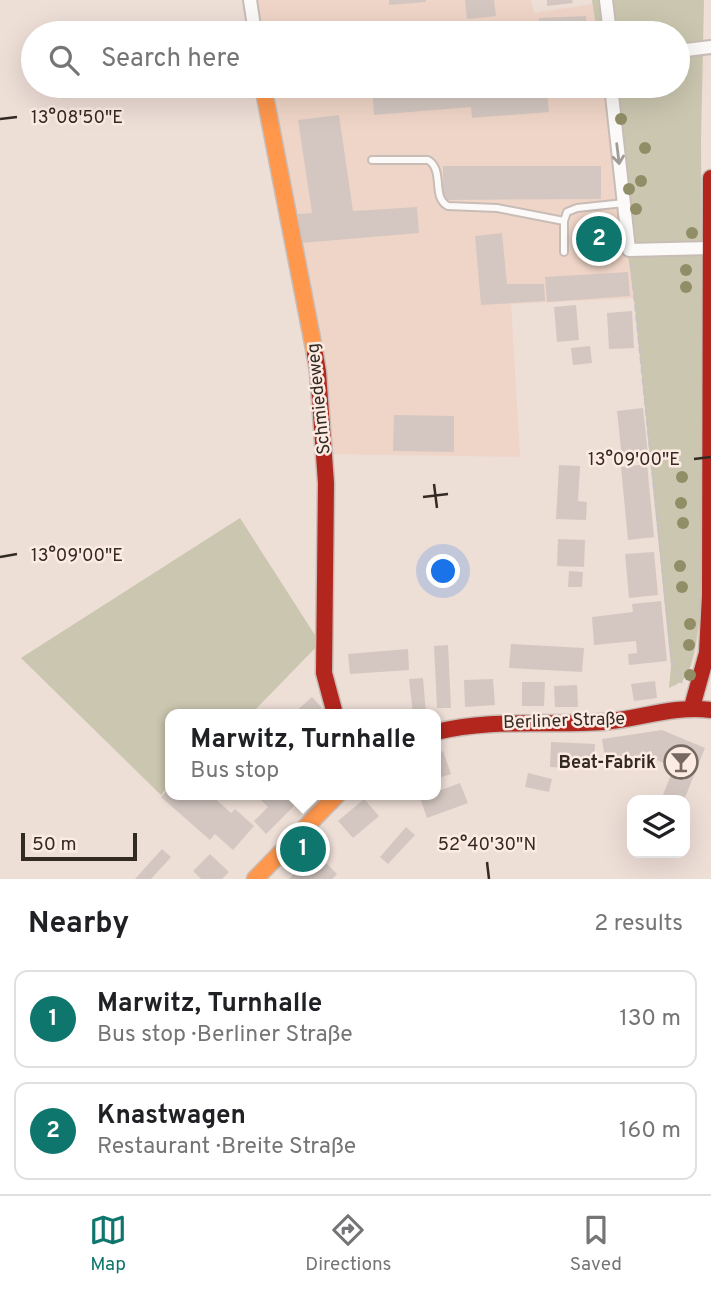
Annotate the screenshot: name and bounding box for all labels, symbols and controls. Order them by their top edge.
search box [21,21,690,98]
icon: search [45,41,83,79]
text: Search here [101,43,240,76]
text: 13°08'50"E [31,107,123,130]
one-way arrow [612,142,625,164]
pin: 2 [576,213,622,265]
street label: Schmiedeweg [302,342,337,456]
text: 13°09'00"E [588,449,680,472]
text: 13°09'00"E [31,545,123,568]
your location [426,554,460,588]
street label: Berliner Straße [503,708,625,735]
popup [165,709,441,800]
text: Marwitz, Turnhalle [190,724,416,757]
bar icon: Beat-Fabrik [662,743,700,781]
place label: Beat-Fabrik [559,752,656,775]
text: Bus stop [190,757,279,786]
map controls [627,795,690,858]
button: layers [627,795,690,858]
pin: 1 [280,823,326,875]
scale bar [21,830,136,862]
text: 50 m [32,833,77,857]
text: 52°40'30"N [438,834,536,857]
text: Nearby [28,906,129,943]
text: 2 results [594,910,683,939]
text: Marwitz, Turnhalle [97,988,322,1021]
text: 1 [48,1005,58,1034]
text: 130 m [619,1005,681,1034]
text: Bus stop · Berliner Straße [97,1021,353,1050]
text: Knastwagen [97,1100,246,1133]
text: 2 [46,1117,60,1146]
text: 160 m [619,1117,681,1146]
text: Restaurant · Breite Straße [97,1133,356,1162]
tab: Map [89,1211,127,1277]
tab: Directions [305,1211,392,1277]
tab: Saved [570,1211,622,1277]

